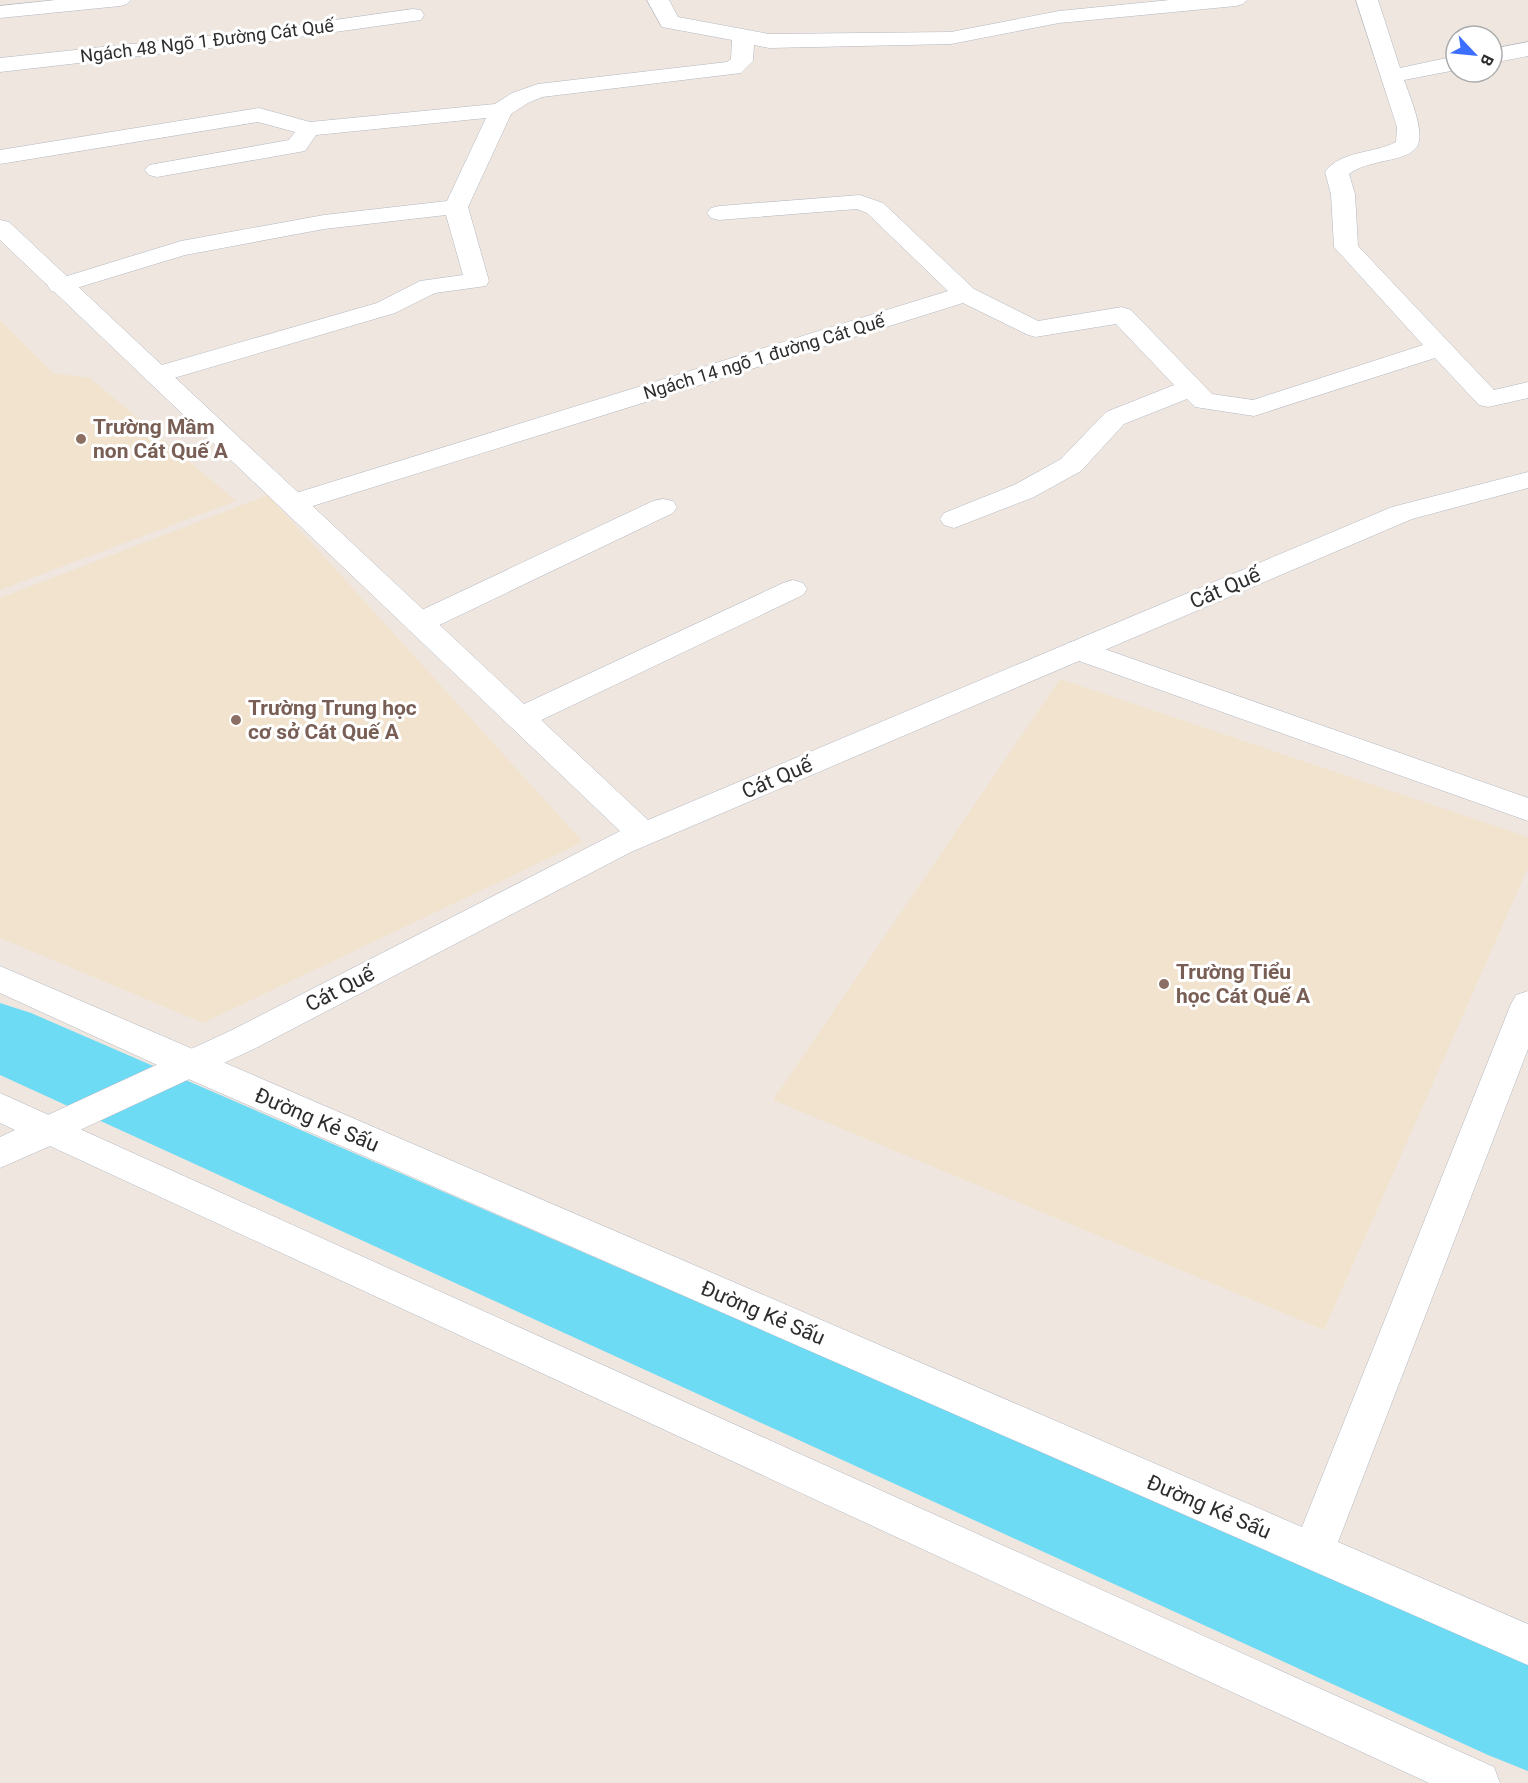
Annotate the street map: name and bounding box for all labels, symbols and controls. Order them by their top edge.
street label: Ngách 48 Ngõ 1 Đường Cát Quế [79,14,336,66]
north arrow [1444,24,1504,84]
text: B [1476,52,1498,69]
street label: Ngách 14 ngõ 1 đường Cát Quế [641,309,888,403]
place label: Trường Mầm non Cát Quế A [93,415,229,463]
marker: Trường Mầm non Cát Quế A [74,432,88,446]
street label: Cát Quế [1186,562,1266,614]
place label: Trường Trung học cơ sở Cát Quế A [248,696,417,744]
marker: Trường Trung học cơ sở Cát Quế A [229,713,243,727]
street label: Cát Quế [738,752,818,804]
place label: Trường Tiểu học Cát Quế A [1176,960,1311,1008]
street label: Cát Quế [301,961,380,1017]
marker: Trường Tiểu học Cát Quế A [1157,977,1171,991]
street label: Đường Kẻ Sấu [251,1083,383,1157]
street label: Đường Kẻ Sấu [697,1276,829,1350]
street label: Đường Kẻ Sấu [1143,1470,1275,1544]

